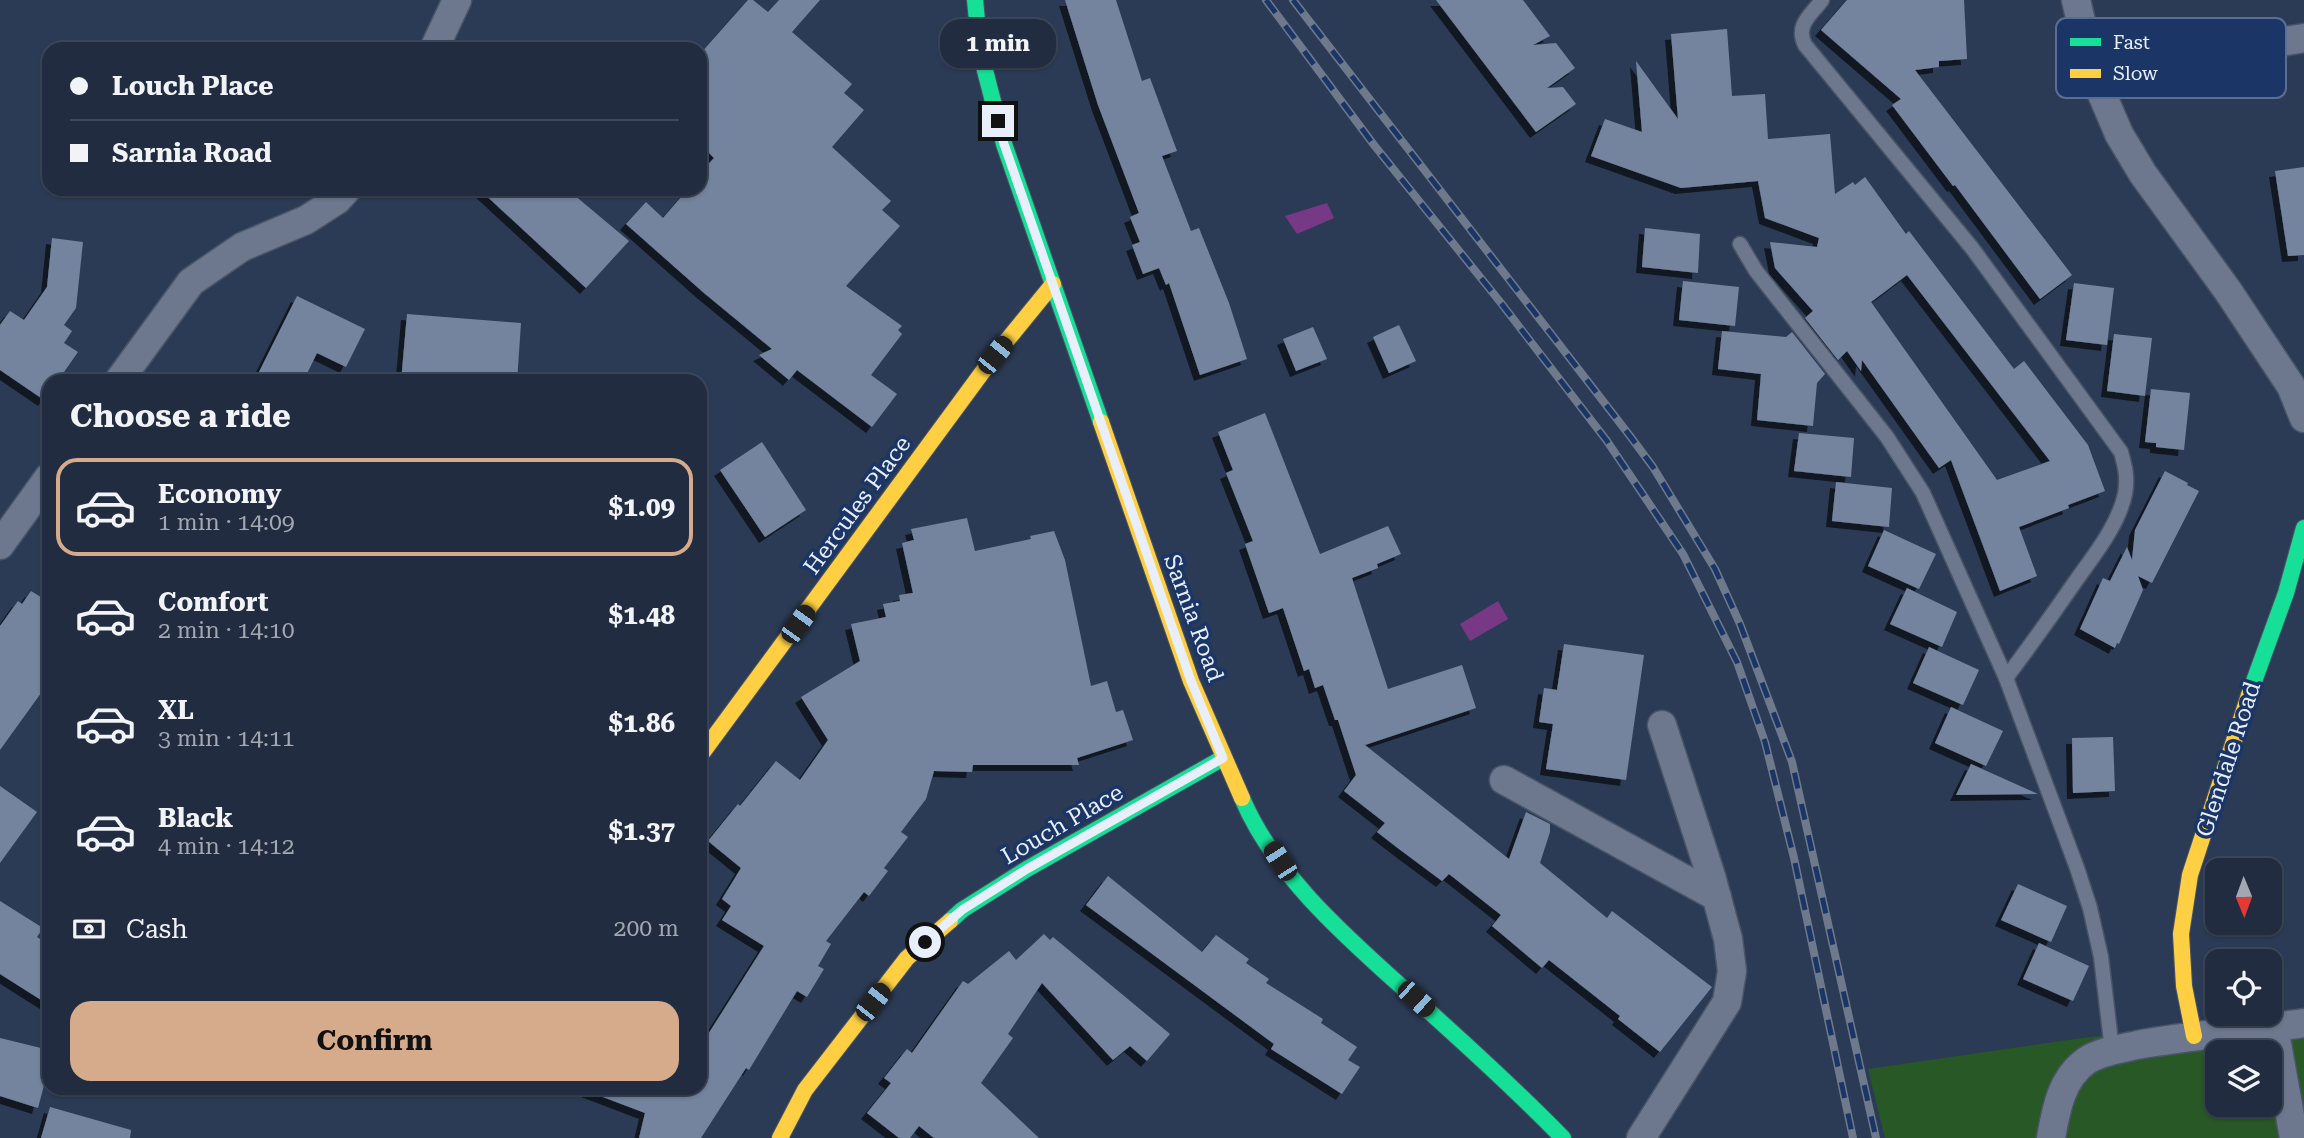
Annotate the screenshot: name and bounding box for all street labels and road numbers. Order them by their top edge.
street label: Hercules Place [798,431,917,580]
street label: Sarnia Road [1158,551,1229,686]
street label: Glendale Road [2191,678,2266,840]
street label: Louch Place [997,779,1128,870]

